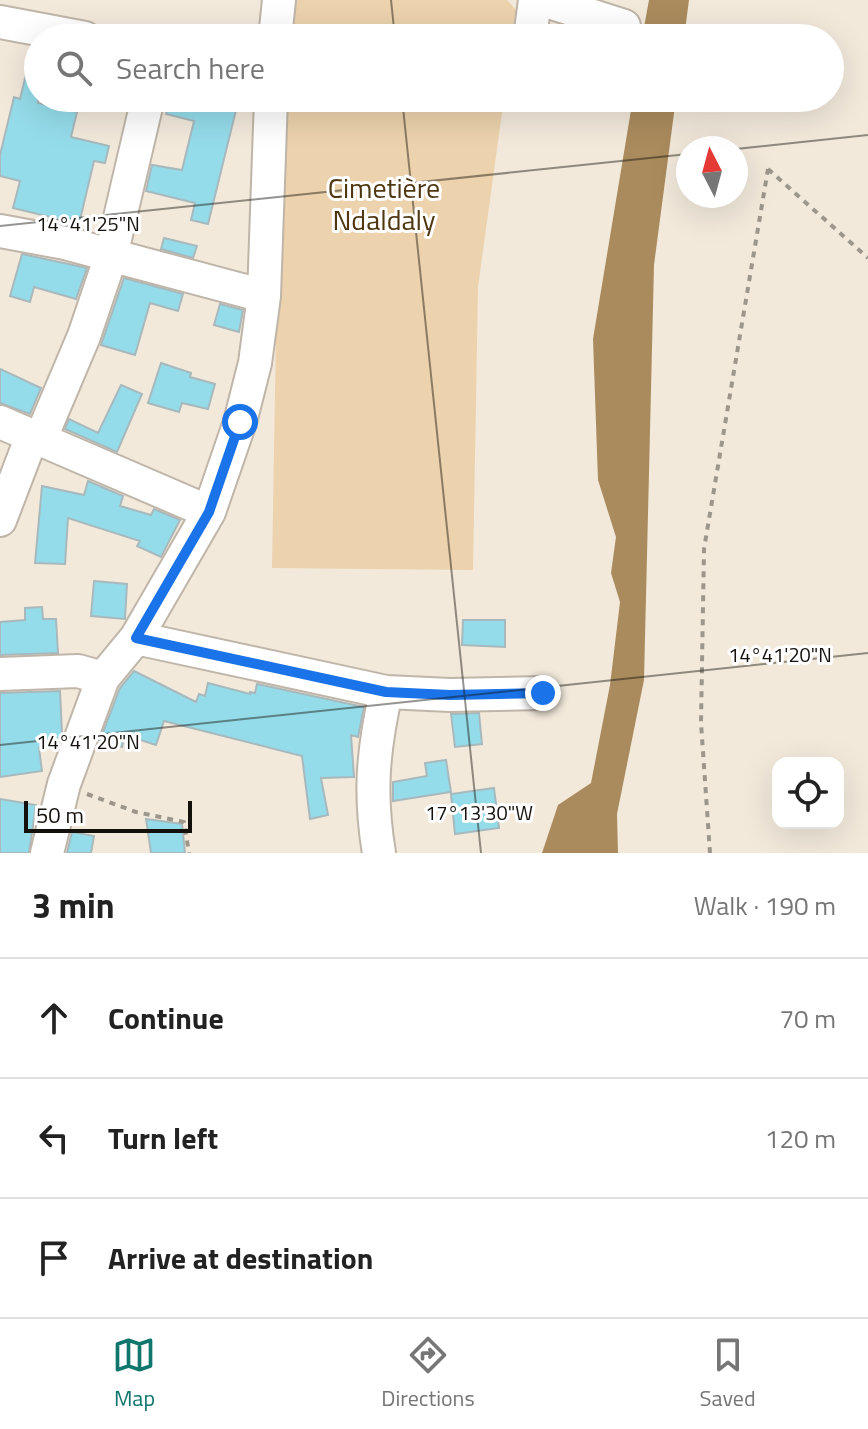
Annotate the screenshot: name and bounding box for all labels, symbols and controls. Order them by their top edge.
search box [24,24,844,112]
text: Search here [116,45,265,91]
icon: search [52,46,96,90]
north arrow [676,136,748,208]
park label: Cimetière Ndaldaly [328,166,440,241]
text: 14°41'25"N [36,208,140,239]
route start [222,404,258,440]
text: 14°41'20"N [728,639,832,670]
route end [525,675,561,711]
text: 14°41'20"N [36,726,140,757]
map controls [772,757,844,829]
button: locate [772,757,844,829]
scale bar [24,797,192,833]
text: 17°13'30"W [425,797,533,828]
text: 50 m [36,798,84,832]
text: 3 min [32,879,115,931]
text: Walk · 190 m [694,886,836,925]
text: Continue [108,995,224,1041]
icon: ahead [32,996,76,1040]
text: 70 m [779,999,836,1038]
text: Turn left [108,1115,218,1161]
icon: left [32,1116,76,1160]
text: 120 m [765,1119,836,1158]
text: Arrive at destination [108,1235,373,1281]
icon: arrive [32,1236,76,1280]
tab: Map [112,1333,156,1415]
tab: Directions [381,1333,475,1415]
tab: Saved [700,1333,756,1415]

